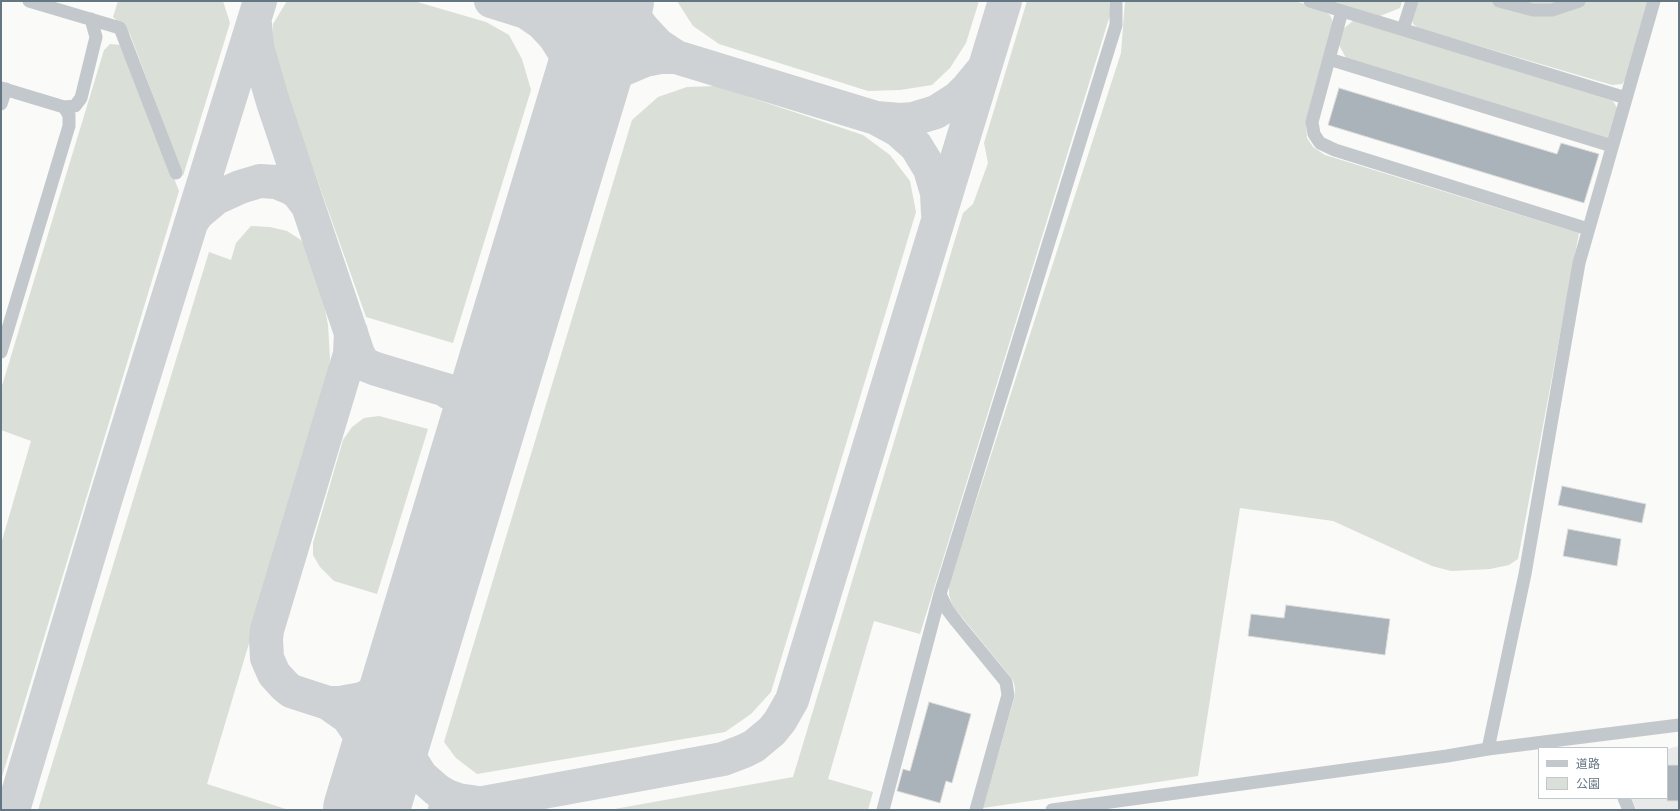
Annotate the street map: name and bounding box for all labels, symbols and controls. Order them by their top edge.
legend [1538,747,1668,799]
text: 道路 [1576,755,1600,772]
text: 公園 [1576,775,1600,792]

